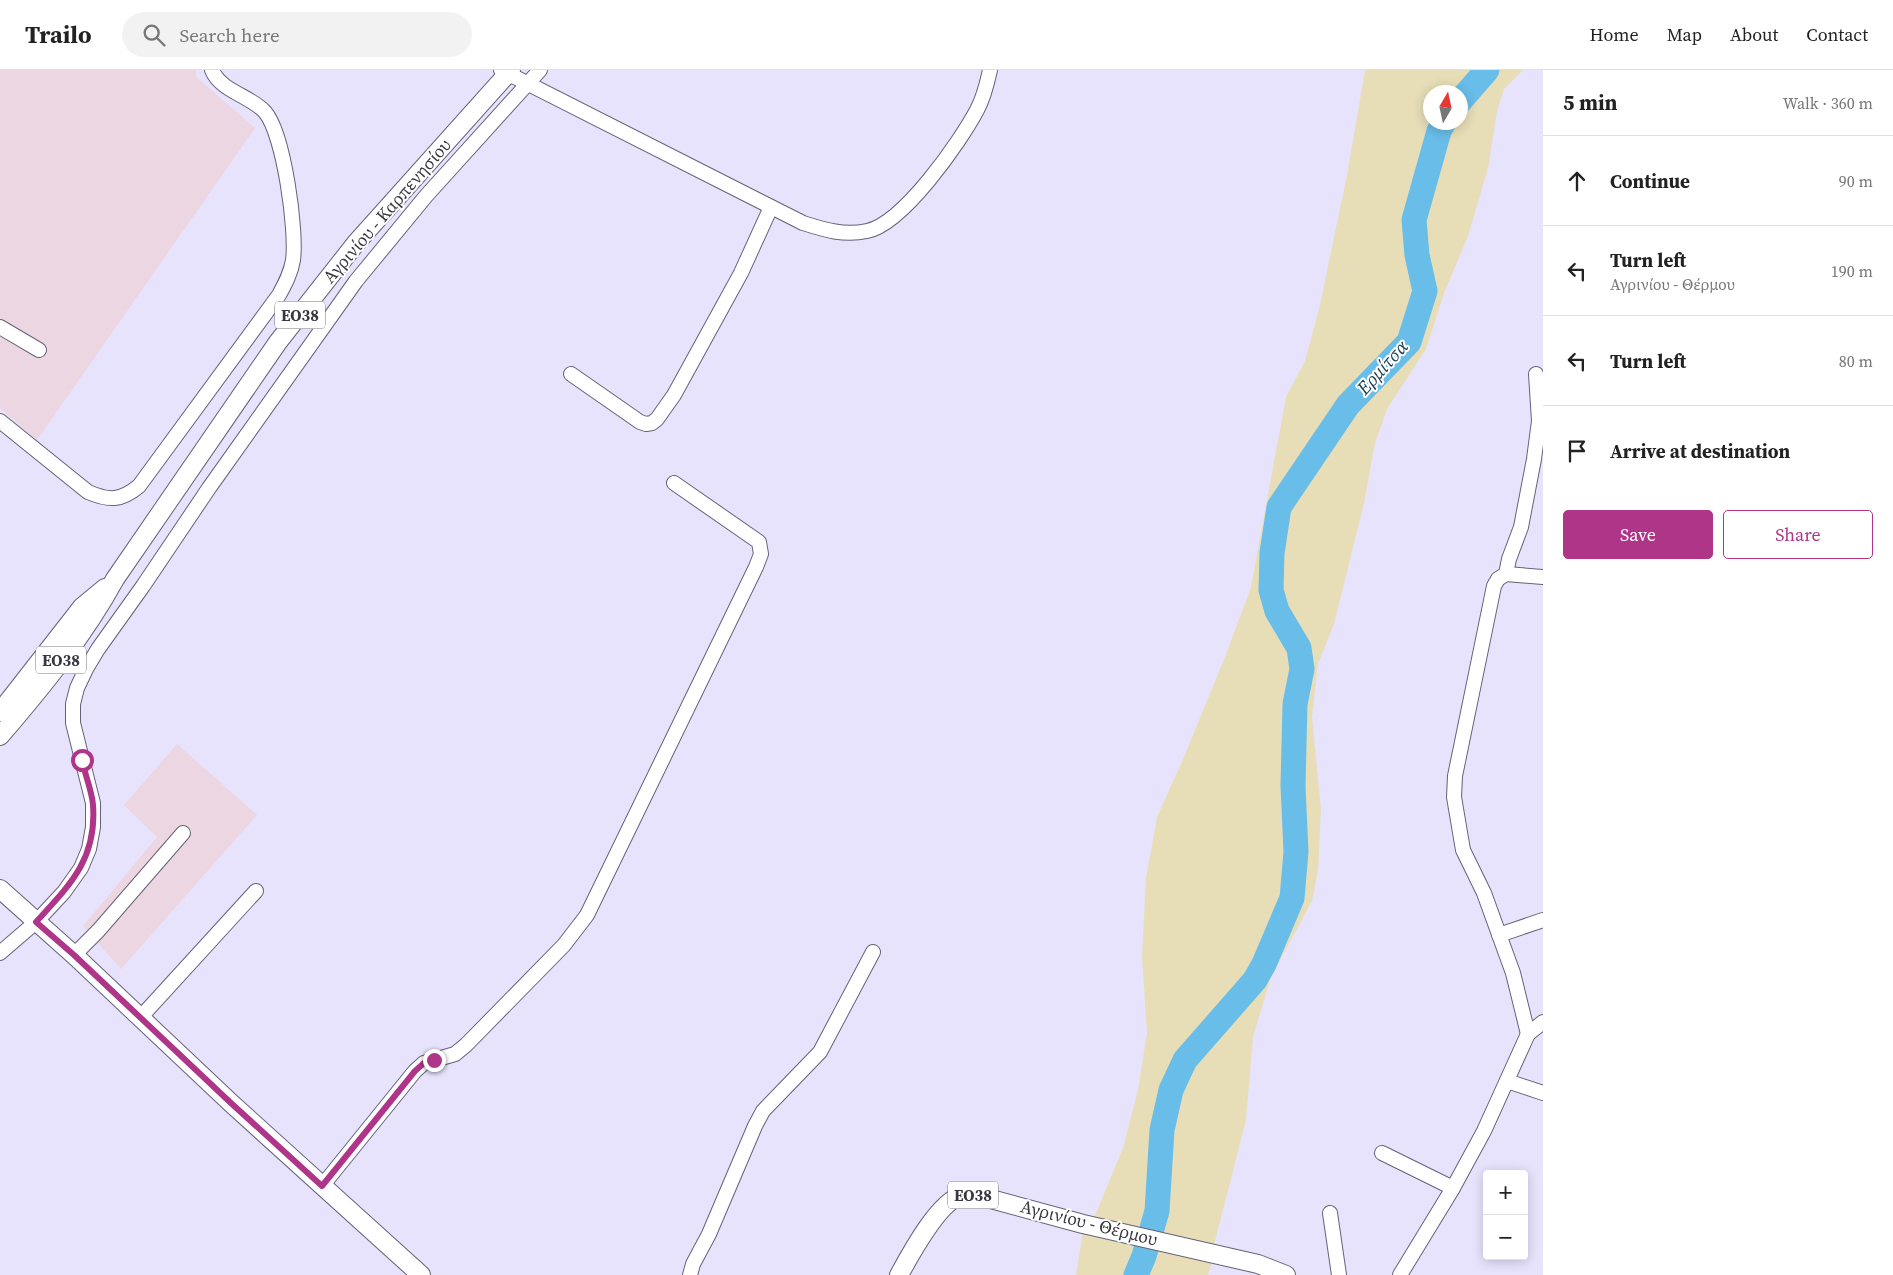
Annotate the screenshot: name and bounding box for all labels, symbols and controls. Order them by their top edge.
search box [122,12,472,57]
text: Trailo [25,18,92,51]
icon: search [140,21,168,49]
text: Search here [180,22,280,48]
text: Home [1590,22,1639,47]
text: Map [1667,22,1702,47]
text: About [1730,22,1778,47]
text: Contact [1806,22,1868,47]
north arrow [1423,85,1468,130]
text: 5 min [1563,88,1618,117]
text: Walk · 360 m [1783,92,1873,114]
street label: Αγρινίου - Καρπενησίου [317,133,457,288]
icon: ahead [1563,167,1591,195]
text: Continue [1610,168,1690,194]
text: 90 m [1839,170,1873,192]
text: Turn left [1610,247,1686,273]
icon: left [1563,257,1591,285]
text: 190 m [1831,260,1873,282]
text: Αγρινίου - Θέρμου [1610,273,1735,295]
road number: ΕΟ38 [275,302,325,328]
water label: Ερμίτσα [1350,334,1414,401]
icon: left [1563,347,1591,375]
text: Turn left [1610,348,1686,374]
text: 80 m [1839,350,1873,372]
icon: arrive [1563,437,1591,465]
text: Arrive at destination [1610,438,1790,464]
button: Save [1563,510,1713,559]
button: Share [1723,510,1873,559]
road number: ΕΟ38 [36,646,86,674]
route start [71,749,94,772]
route end [423,1049,446,1072]
map controls [1483,1170,1528,1260]
button: + [1483,1170,1528,1215]
road number: ΕΟ38 [948,1182,998,1208]
street label: Αγρινίου - Θέρμου [1018,1193,1160,1252]
button: − [1483,1215,1528,1260]

